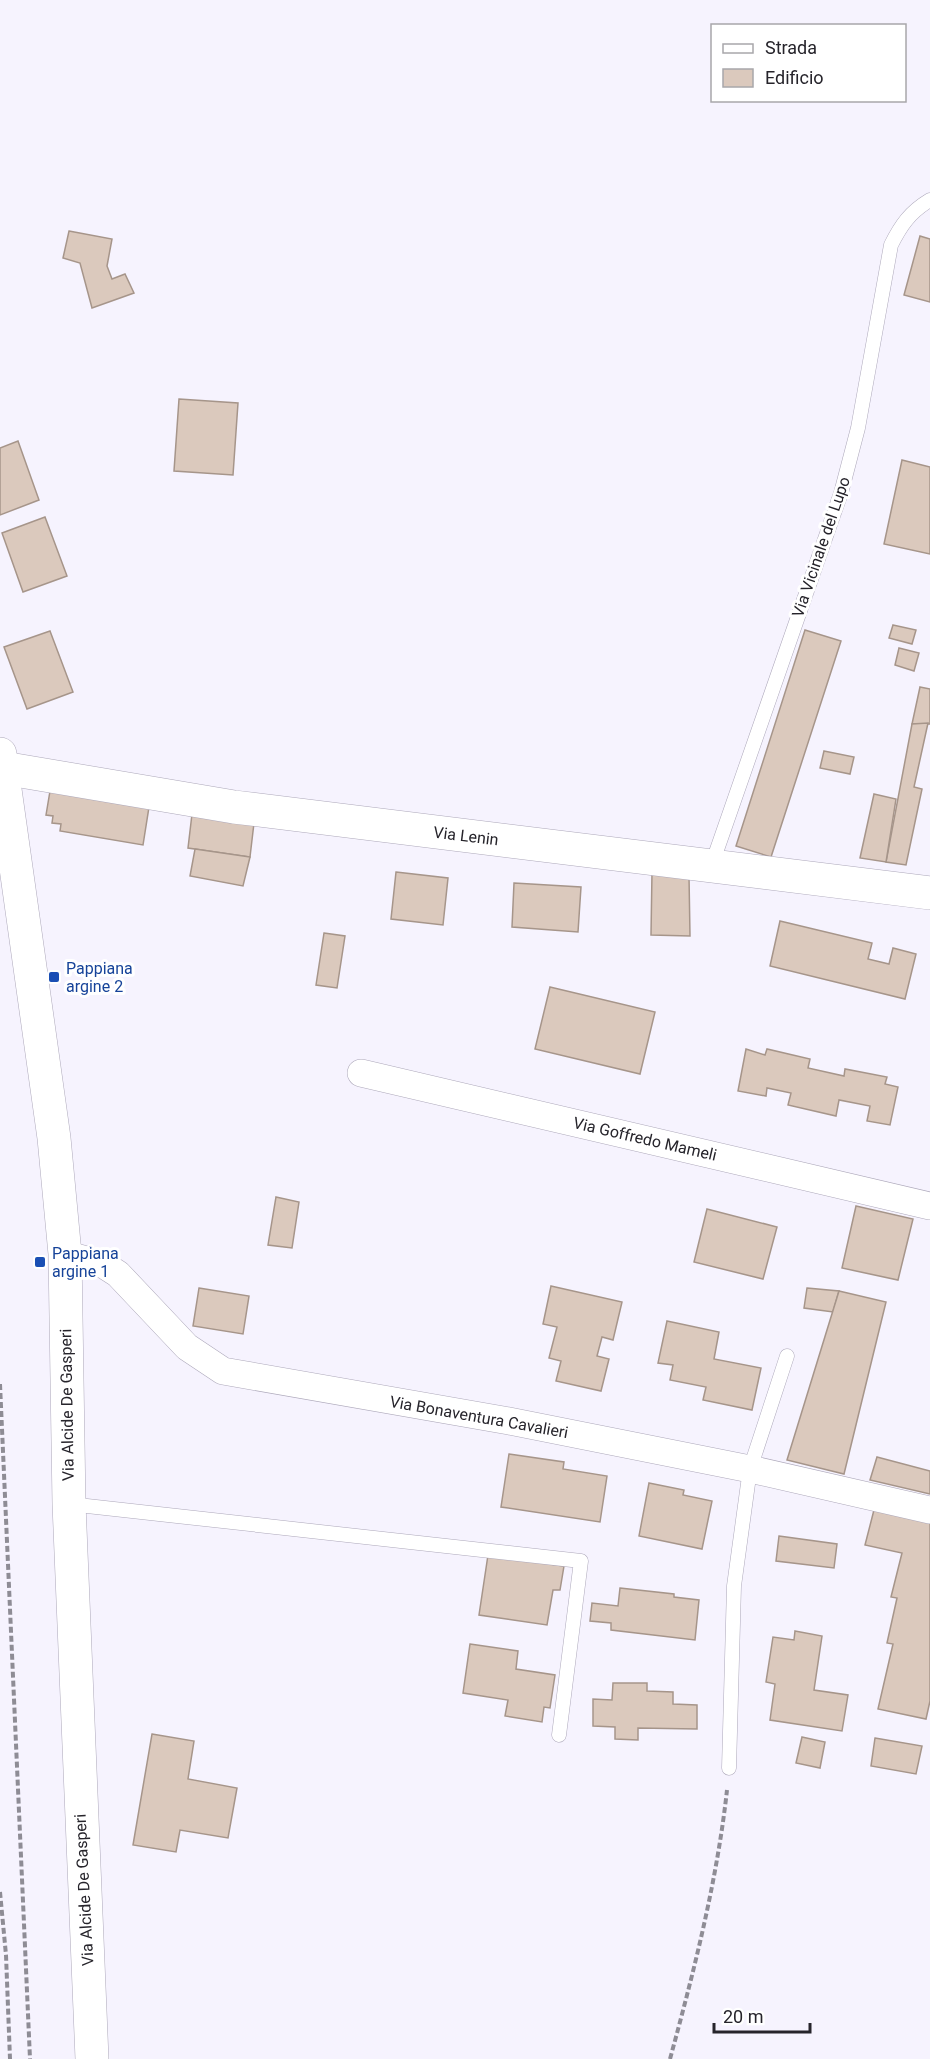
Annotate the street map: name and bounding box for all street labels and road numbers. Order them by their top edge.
street label: Via Vicinale del Lupo [788,474,854,620]
street label: Via Lenin [432,823,500,849]
street label: Via Goffredo Mameli [571,1113,719,1165]
street label: Via Alcide De Gasperi [56,1329,78,1481]
street label: Via Bonaventura Cavalieri [388,1392,570,1442]
street label: Via Alcide De Gasperi [71,1813,97,1967]

